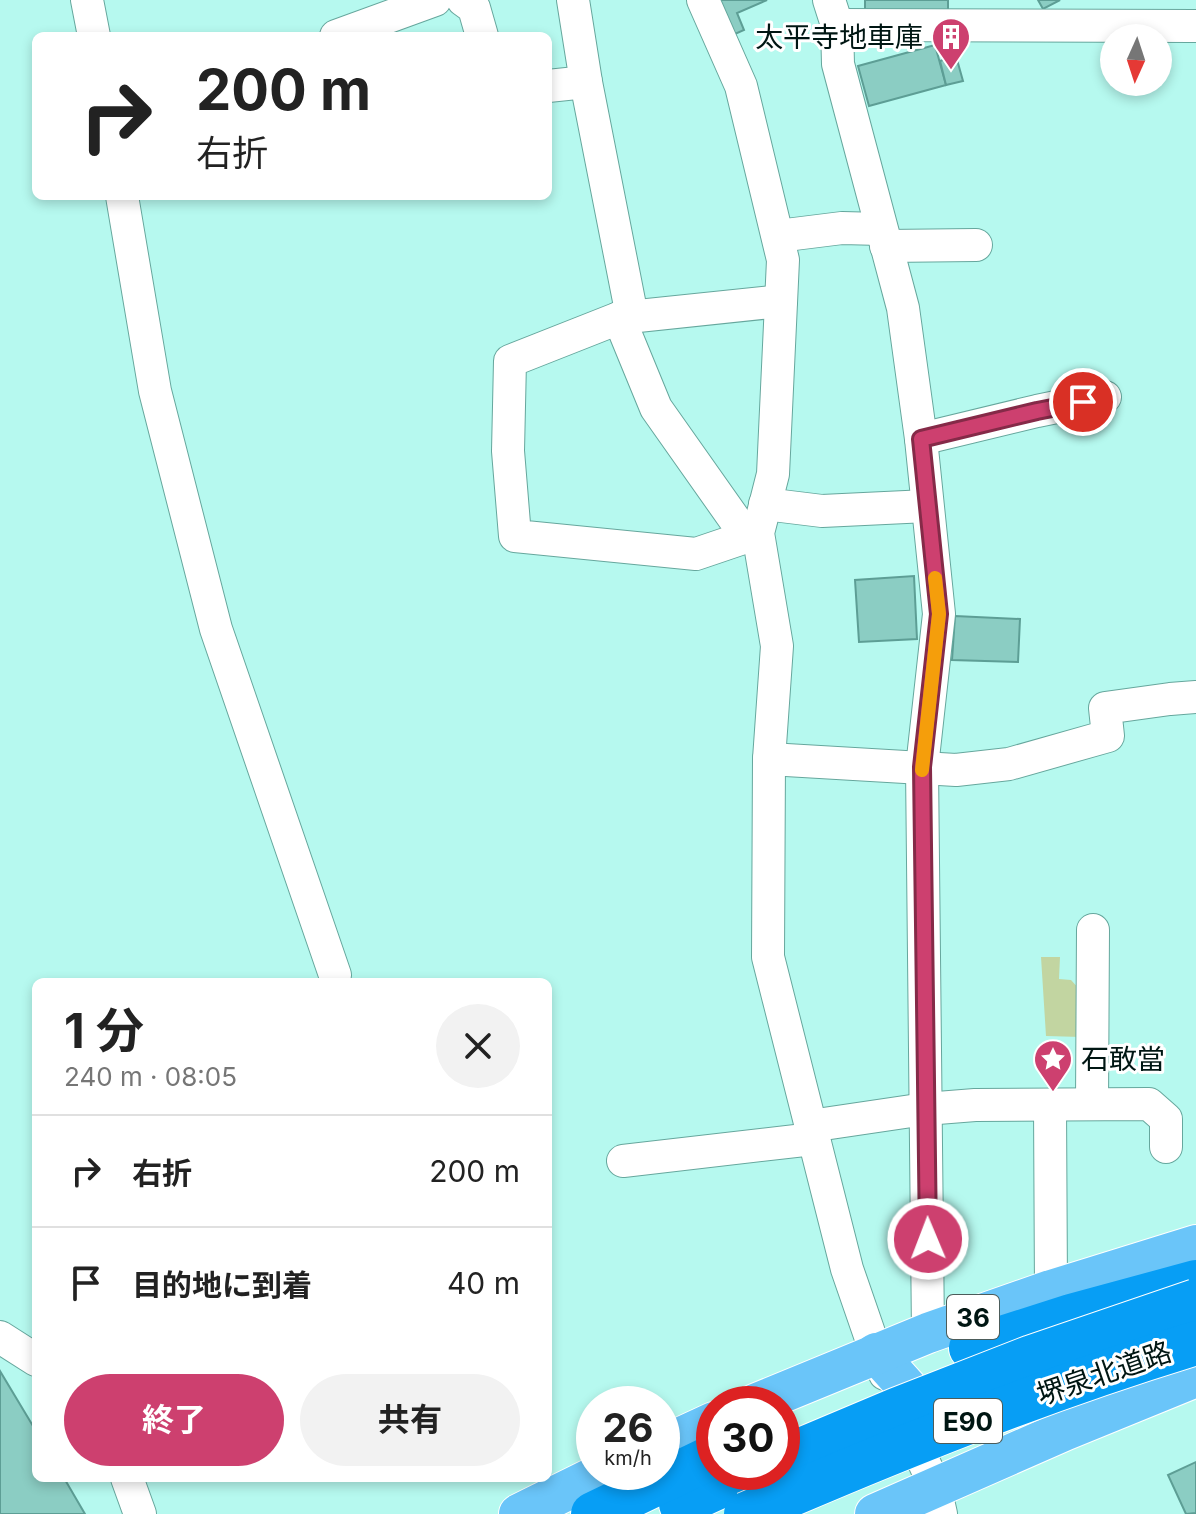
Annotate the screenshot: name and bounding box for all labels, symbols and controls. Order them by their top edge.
building icon: 太平寺地車庫 [930,16,972,71]
place label: 太平寺地車庫 [755,20,923,54]
north arrow [1100,24,1172,96]
map controls [1100,24,1172,96]
text: 200 m [196,56,371,124]
icon: right [64,64,168,168]
text: 右折 [196,131,268,175]
pin [1049,368,1117,436]
icon: arrive [1061,380,1105,424]
text: 1 分 [64,1001,144,1060]
button: close [436,1004,520,1088]
place icon: 石敢當 [1032,1038,1074,1093]
place label: 石敢當 [1081,1042,1165,1076]
text: 240 m · 08:05 [64,1061,237,1092]
icon: right [64,1149,108,1193]
text: 200 m [429,1153,520,1189]
text: 右折 [132,1155,192,1191]
position arrow [886,1197,970,1281]
icon: arrive [64,1261,108,1305]
text: 40 m [447,1265,520,1301]
text: 目的地に到着 [132,1267,312,1303]
road number: 36 [947,1295,999,1339]
street label: 堺泉北道路 [1032,1334,1176,1412]
button: 終了 [64,1374,284,1466]
button: 共有 [300,1374,520,1466]
speed limit sign: 30 [696,1386,800,1490]
road number: E90 [934,1399,1002,1443]
text: 26 [602,1403,654,1452]
text: km/h [604,1446,652,1470]

